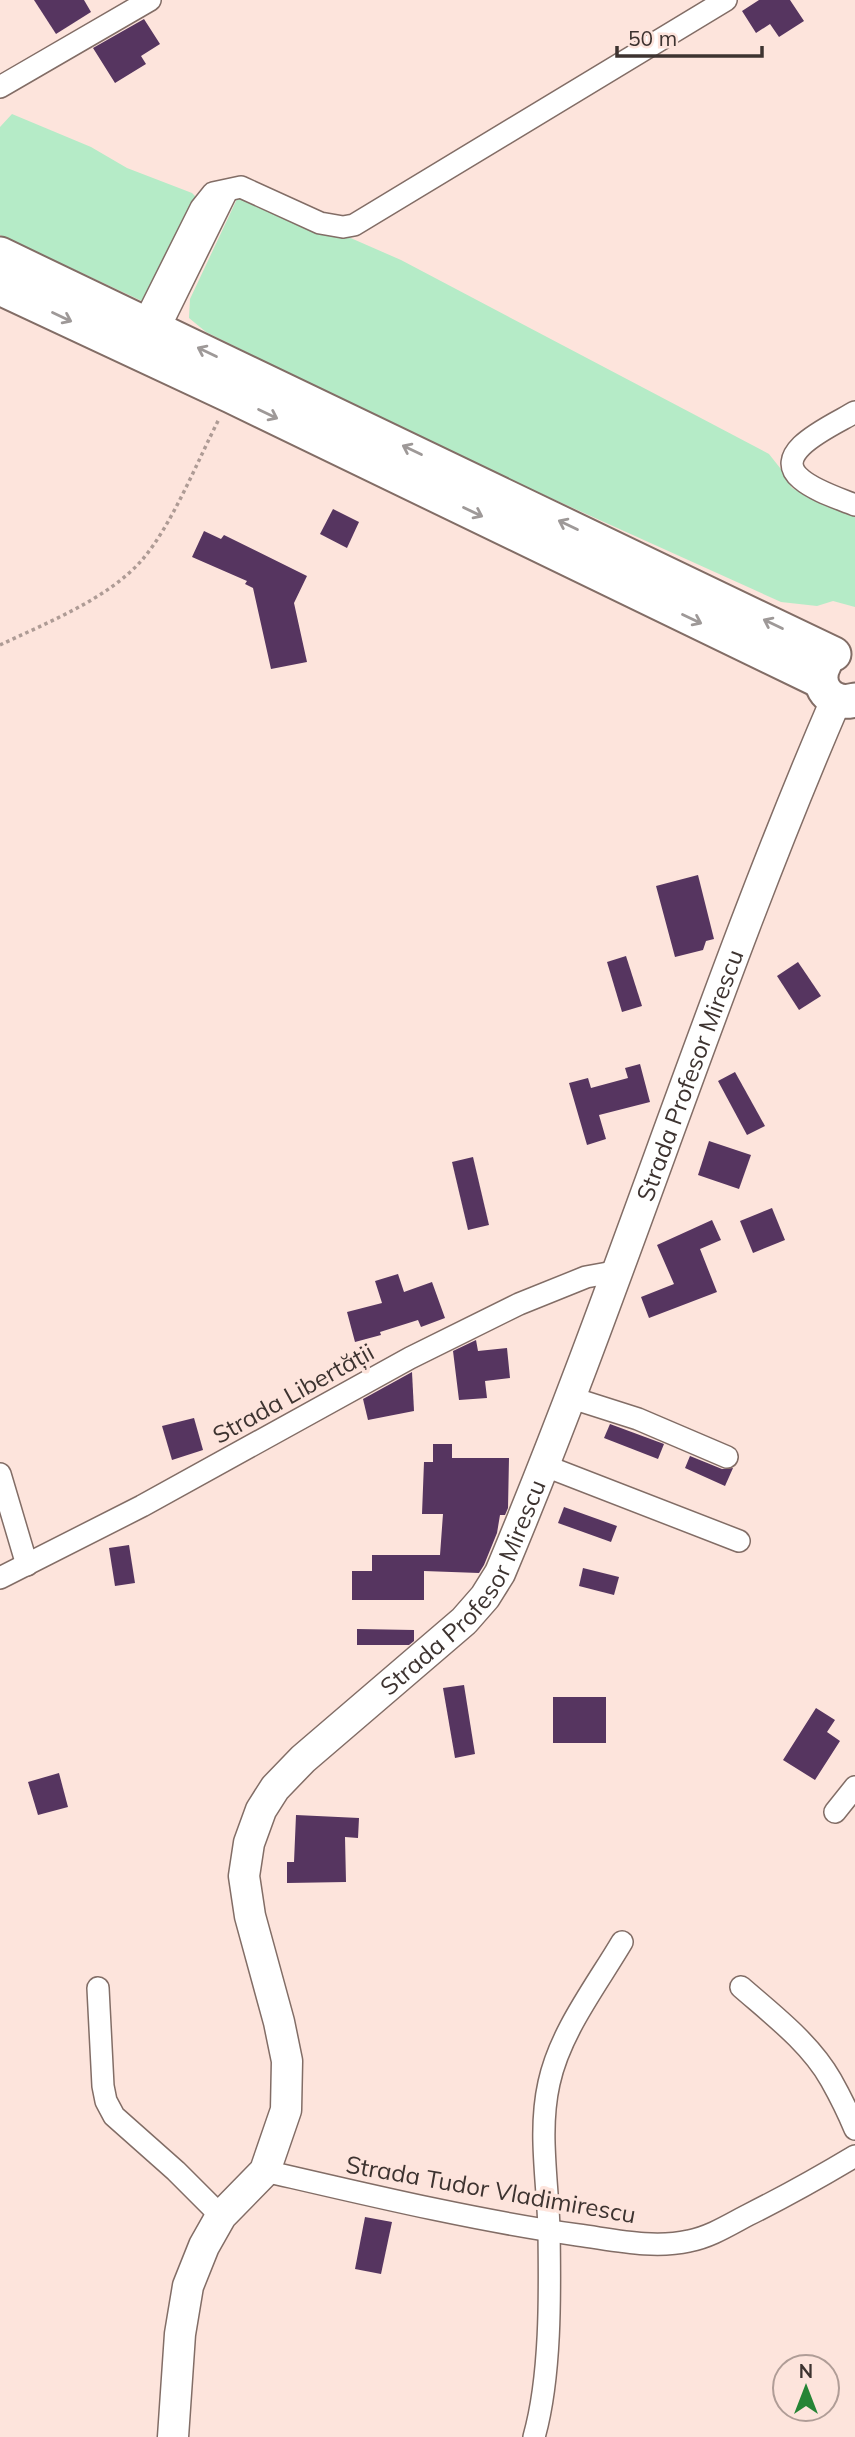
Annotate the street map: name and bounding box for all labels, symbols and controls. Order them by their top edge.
scale bar [617,14,762,58]
text: 50 m [628,25,677,51]
one-way arrow [51,311,72,324]
one-way arrow [197,344,218,358]
one-way arrow [257,408,278,421]
one-way arrow [402,443,423,456]
one-way arrow [462,506,483,520]
one-way arrow [558,518,579,532]
one-way arrow [681,612,702,626]
one-way arrow [763,617,784,631]
street label: Strada Profesor Mirescu [630,945,750,1205]
street label: Strada Libertății [207,1336,379,1451]
street label: Strada Profesor Mirescu [374,1475,552,1701]
street label: Strada Tudor Vladimirescu [344,2149,638,2229]
north arrow [771,2353,841,2423]
text: N [799,2359,813,2383]

